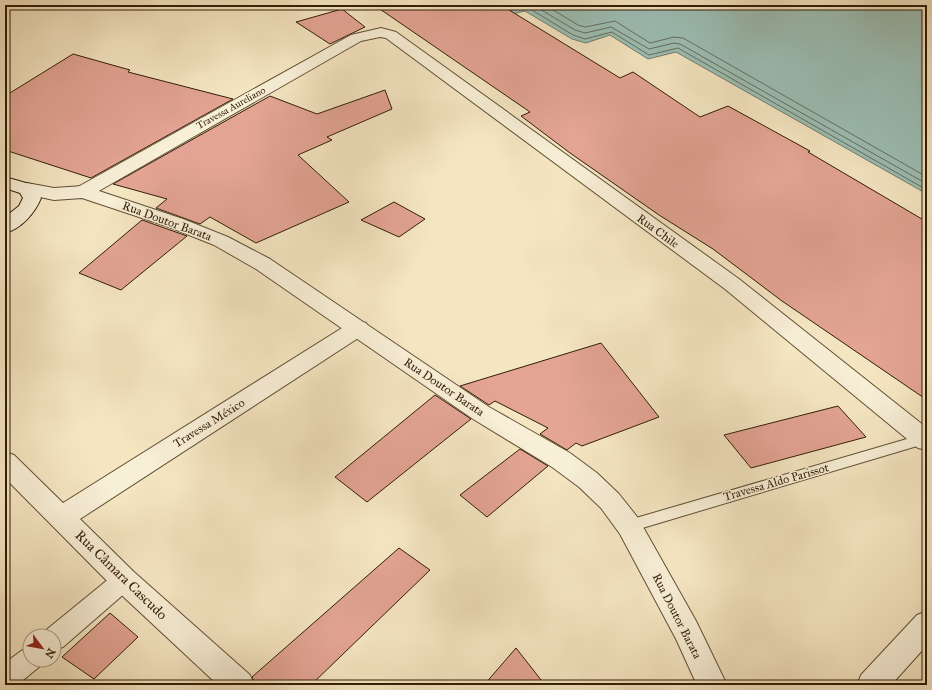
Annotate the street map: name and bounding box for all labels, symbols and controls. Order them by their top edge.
street label: Travessa Aureliano [194,84,268,132]
street label: Rua Doutor Barata [121,198,214,244]
street label: Rua Chile [634,211,682,251]
street label: Rua Doutor Barata [401,355,488,420]
street label: Travessa México [171,395,247,451]
street label: Travessa Aldo Parissot [722,460,831,504]
street label: Rua Câmara Cascudo [71,527,171,623]
street label: Rua Doutor Barata [649,571,705,662]
north arrow [22,628,62,668]
text: N [42,646,58,661]

